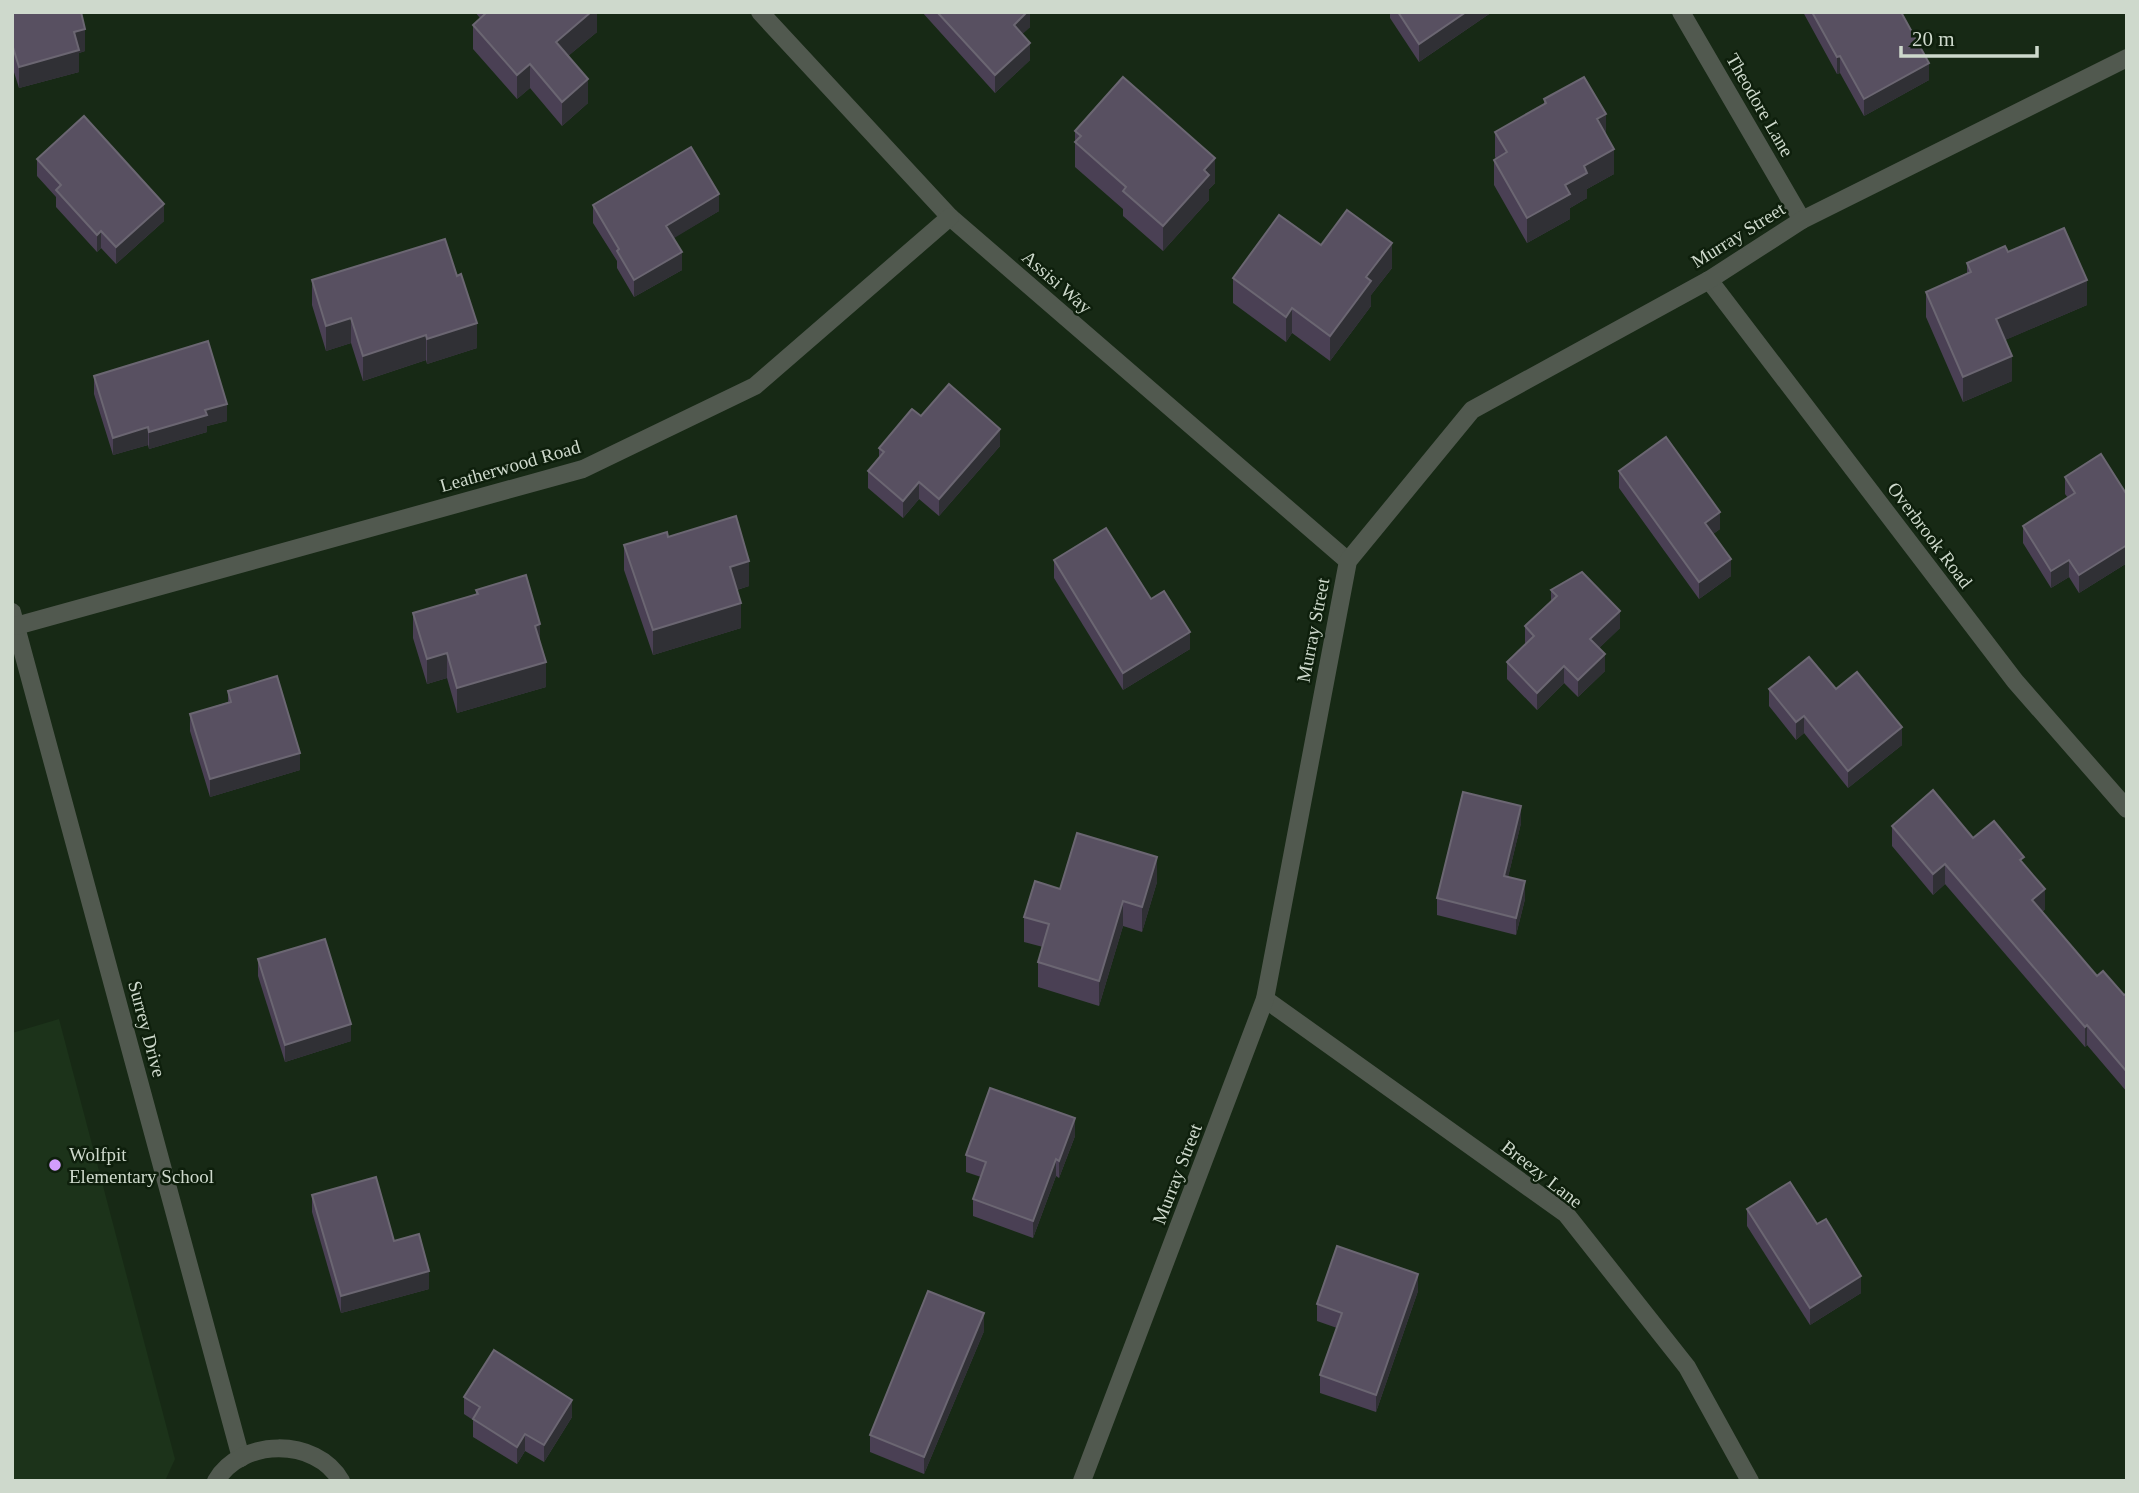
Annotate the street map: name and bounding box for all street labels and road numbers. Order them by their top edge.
street label: Theodore Lane [1722,50,1798,160]
street label: Murray Street [1687,198,1789,272]
street label: Assisi Way [1018,246,1096,318]
street label: Leatherwood Road [437,436,583,496]
street label: Overbrook Road [1883,478,1977,592]
street label: Murray Street [1293,575,1334,684]
street label: Surrey Drive [124,979,170,1079]
street label: Murray Street [1148,1120,1206,1227]
street label: Breezy Lane [1498,1136,1586,1212]

